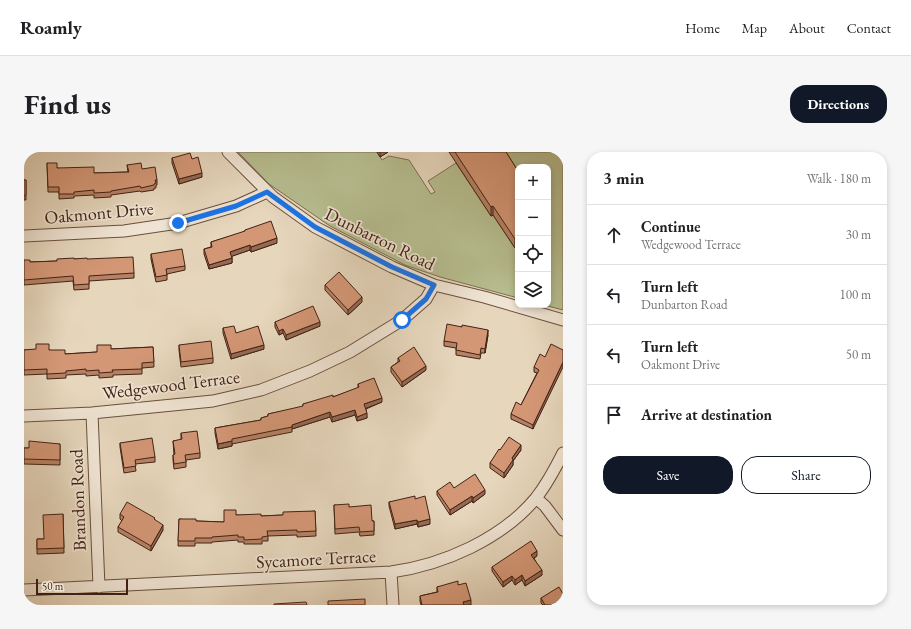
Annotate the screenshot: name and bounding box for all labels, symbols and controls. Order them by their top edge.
text: Roamly [20,15,82,40]
text: Home [685,19,720,37]
text: Map [742,19,767,37]
text: About [789,19,825,37]
text: Contact [847,19,891,37]
button: Directions [790,85,887,123]
text: Find us [24,86,111,122]
map controls [515,164,551,308]
button: + [515,164,551,200]
text: 3 min [603,167,644,189]
text: Walk · 180 m [807,170,871,187]
street label: Oakmont Drive [43,196,154,229]
button: − [515,200,551,236]
street label: Dunbarton Road [321,202,440,276]
route end [169,214,187,232]
text: Continue [641,217,701,236]
icon: ahead [603,224,625,246]
text: 30 m [846,226,871,243]
button: locate [515,236,551,272]
text: Wedgewood Terrace [641,236,741,253]
button: layers [515,272,551,308]
text: Turn left [641,277,698,296]
icon: left [603,284,625,306]
text: 100 m [840,286,871,303]
text: Dunbarton Road [641,296,728,313]
route start [393,311,411,329]
text: Turn left [641,337,698,356]
icon: left [603,344,625,366]
text: 50 m [846,346,871,363]
text: Oakmont Drive [641,356,720,373]
street label: Wedgewood Terrace [101,365,241,404]
icon: arrive [603,404,625,426]
text: Arrive at destination [641,405,772,424]
street label: Brandon Road [64,448,91,551]
button: Save [603,456,733,494]
button: Share [741,456,871,494]
street label: Sycamore Terrace [255,544,376,573]
scale bar [36,577,128,596]
text: 50 m [42,579,63,593]

